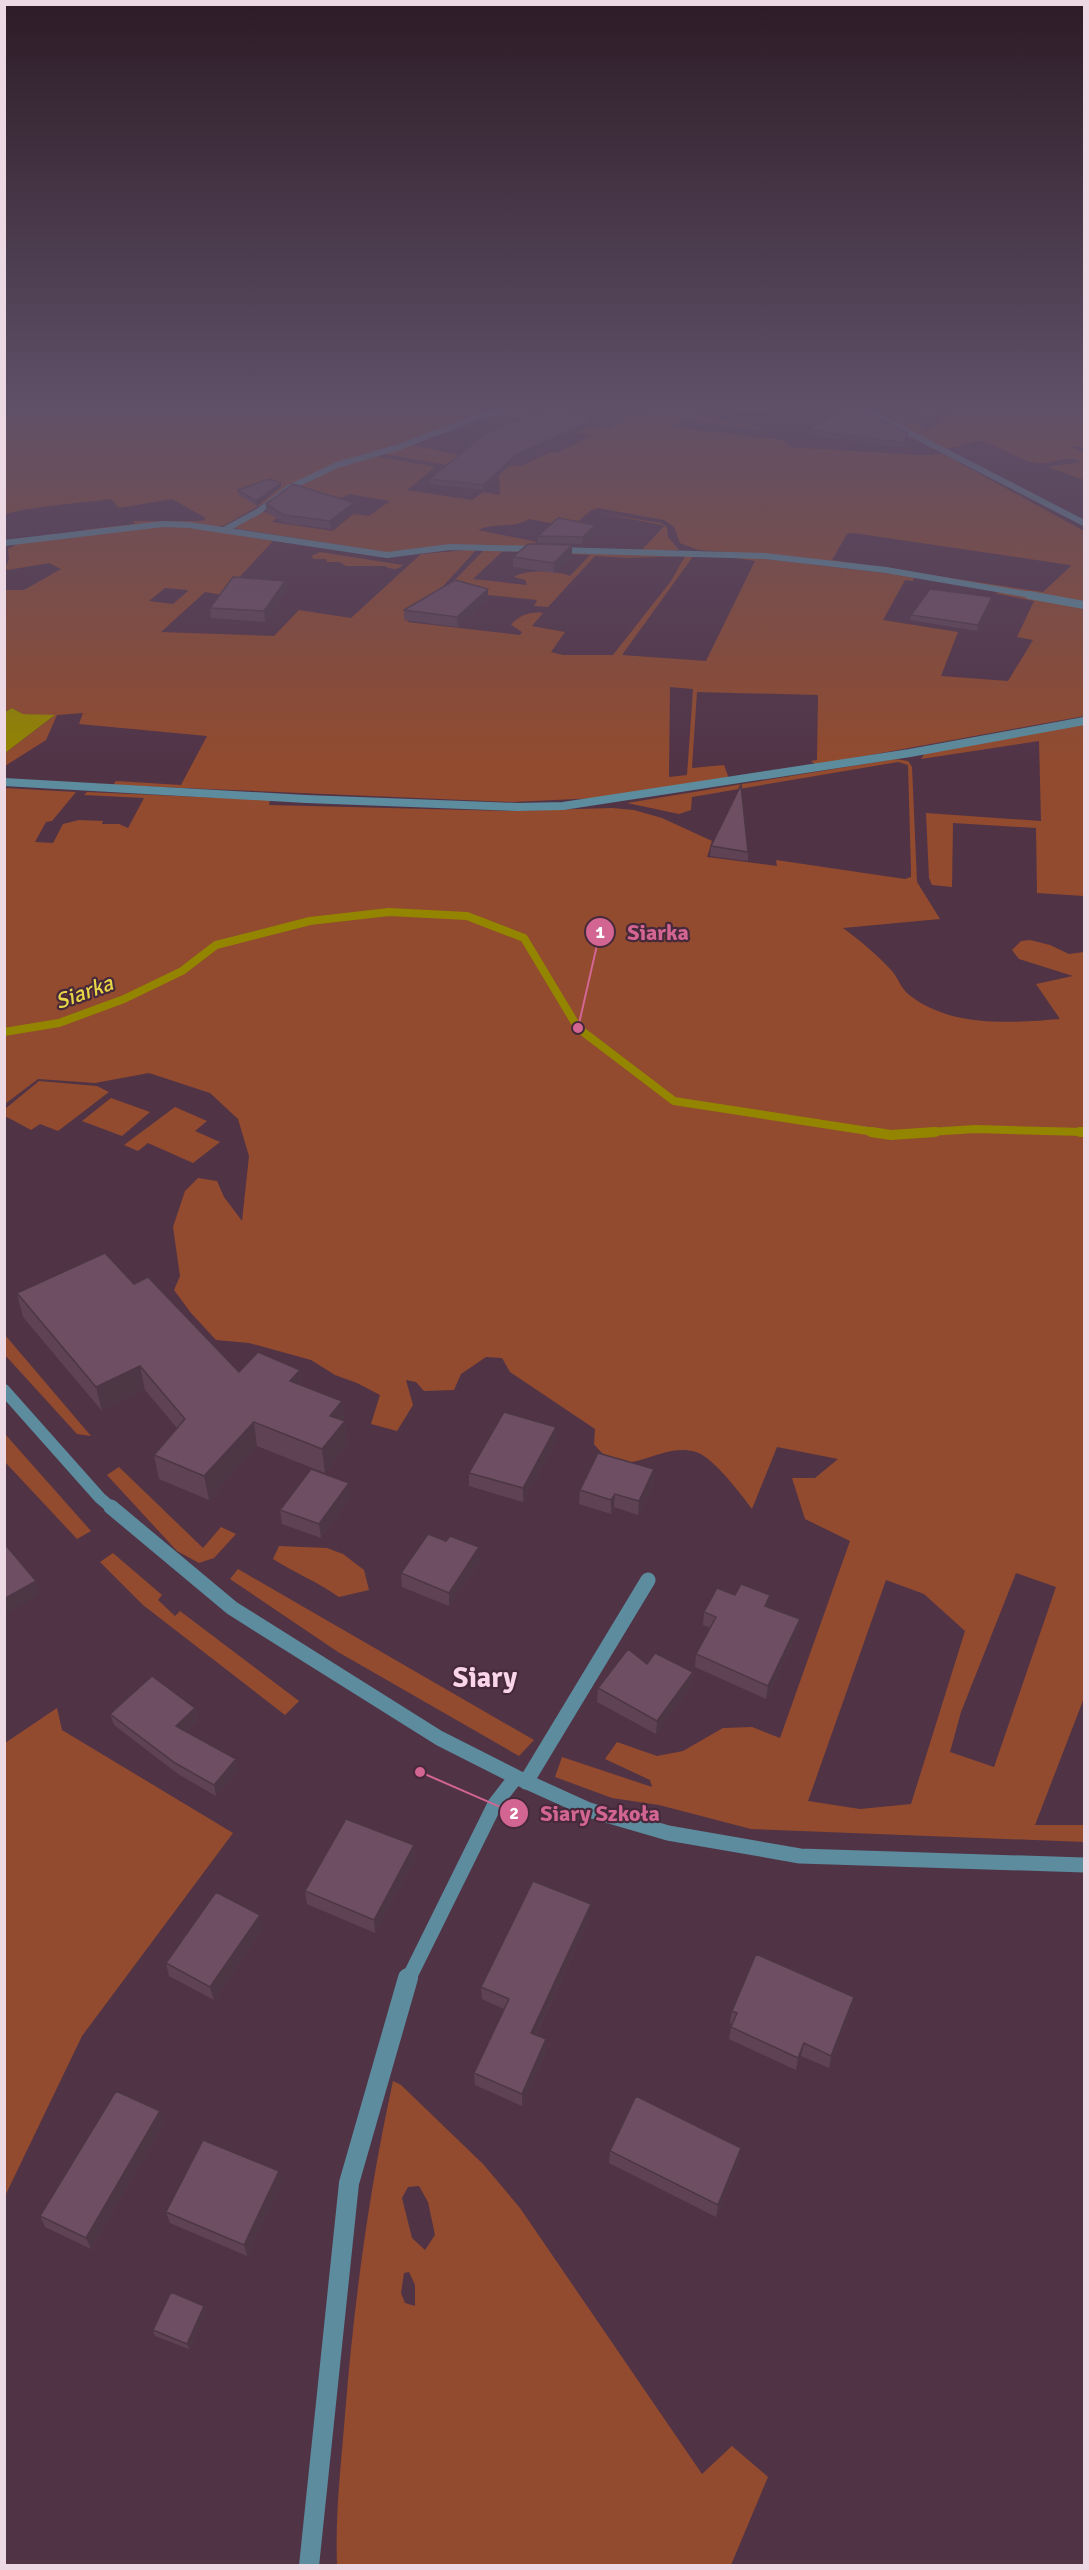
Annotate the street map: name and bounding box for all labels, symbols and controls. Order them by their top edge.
callout: Siarka [585,912,701,952]
text: Siarka [627,919,689,946]
text: 1 [595,921,605,943]
water label: Siarka [51,969,117,1015]
district label: Siary [453,1661,517,1695]
callout: Siary Szkoła [499,1793,672,1833]
text: Siary Szkoła [540,1800,660,1827]
text: 2 [509,1802,519,1824]

